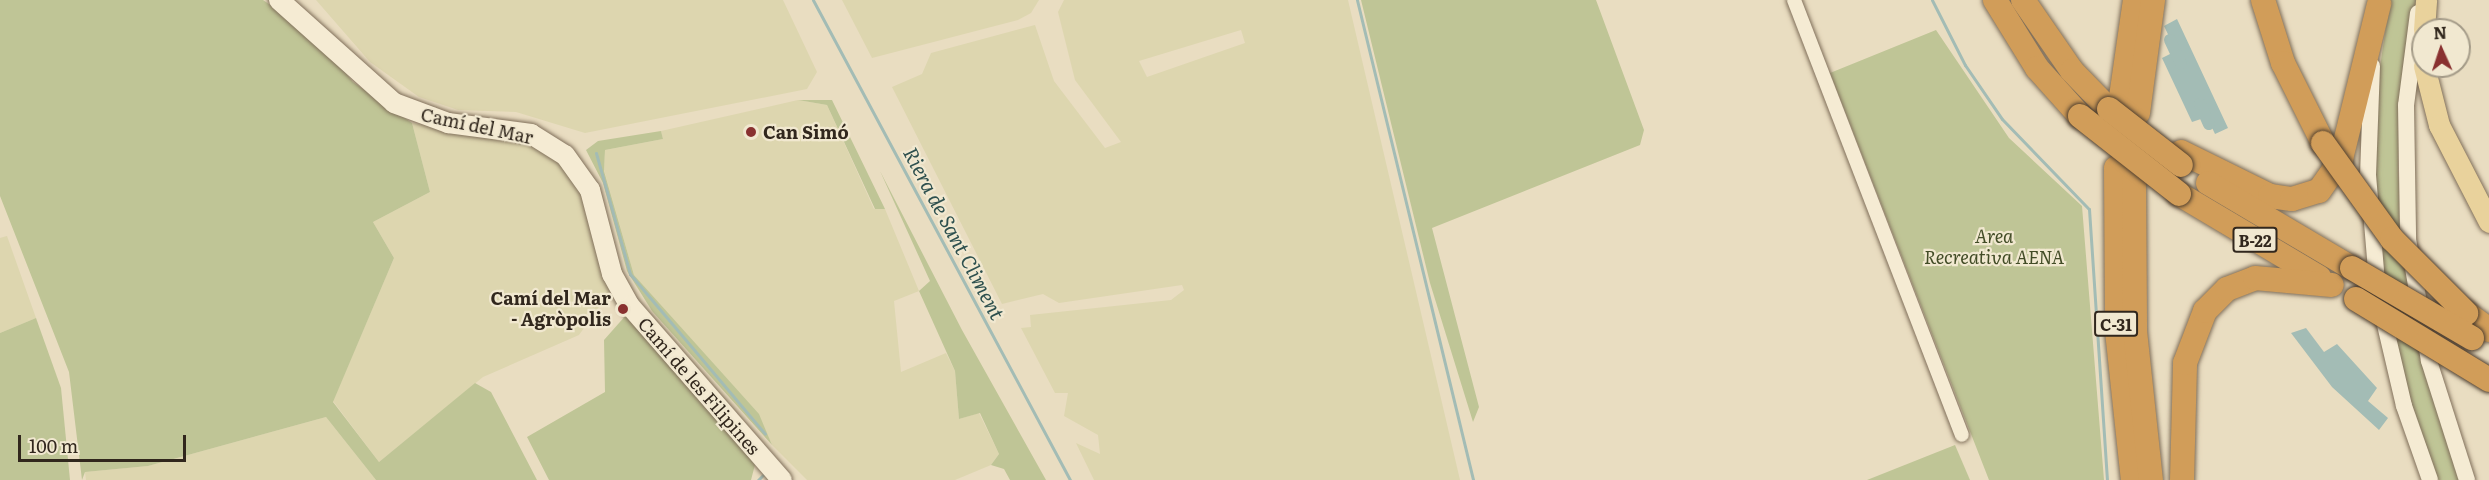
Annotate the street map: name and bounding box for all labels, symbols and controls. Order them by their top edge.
north arrow [2411,18,2471,78]
text: N [2433,20,2448,44]
street label: Camí del Mar [419,104,535,148]
place label: Can Simó [763,121,849,143]
marker: Can Simó [744,125,758,139]
water label: Riera de Sant Climent [899,143,1011,323]
park label: Area Recreativa AENA [1924,226,2064,268]
road number: B-22 [2231,227,2279,253]
place label: Camí del Mar - Agròpolis [491,288,611,330]
marker: Camí del Mar - Agròpolis [616,302,630,316]
road number: C-31 [2094,311,2138,337]
street label: Camí de les Filipines [634,313,764,459]
scale bar [21,423,189,461]
text: 100 m [29,432,78,459]

